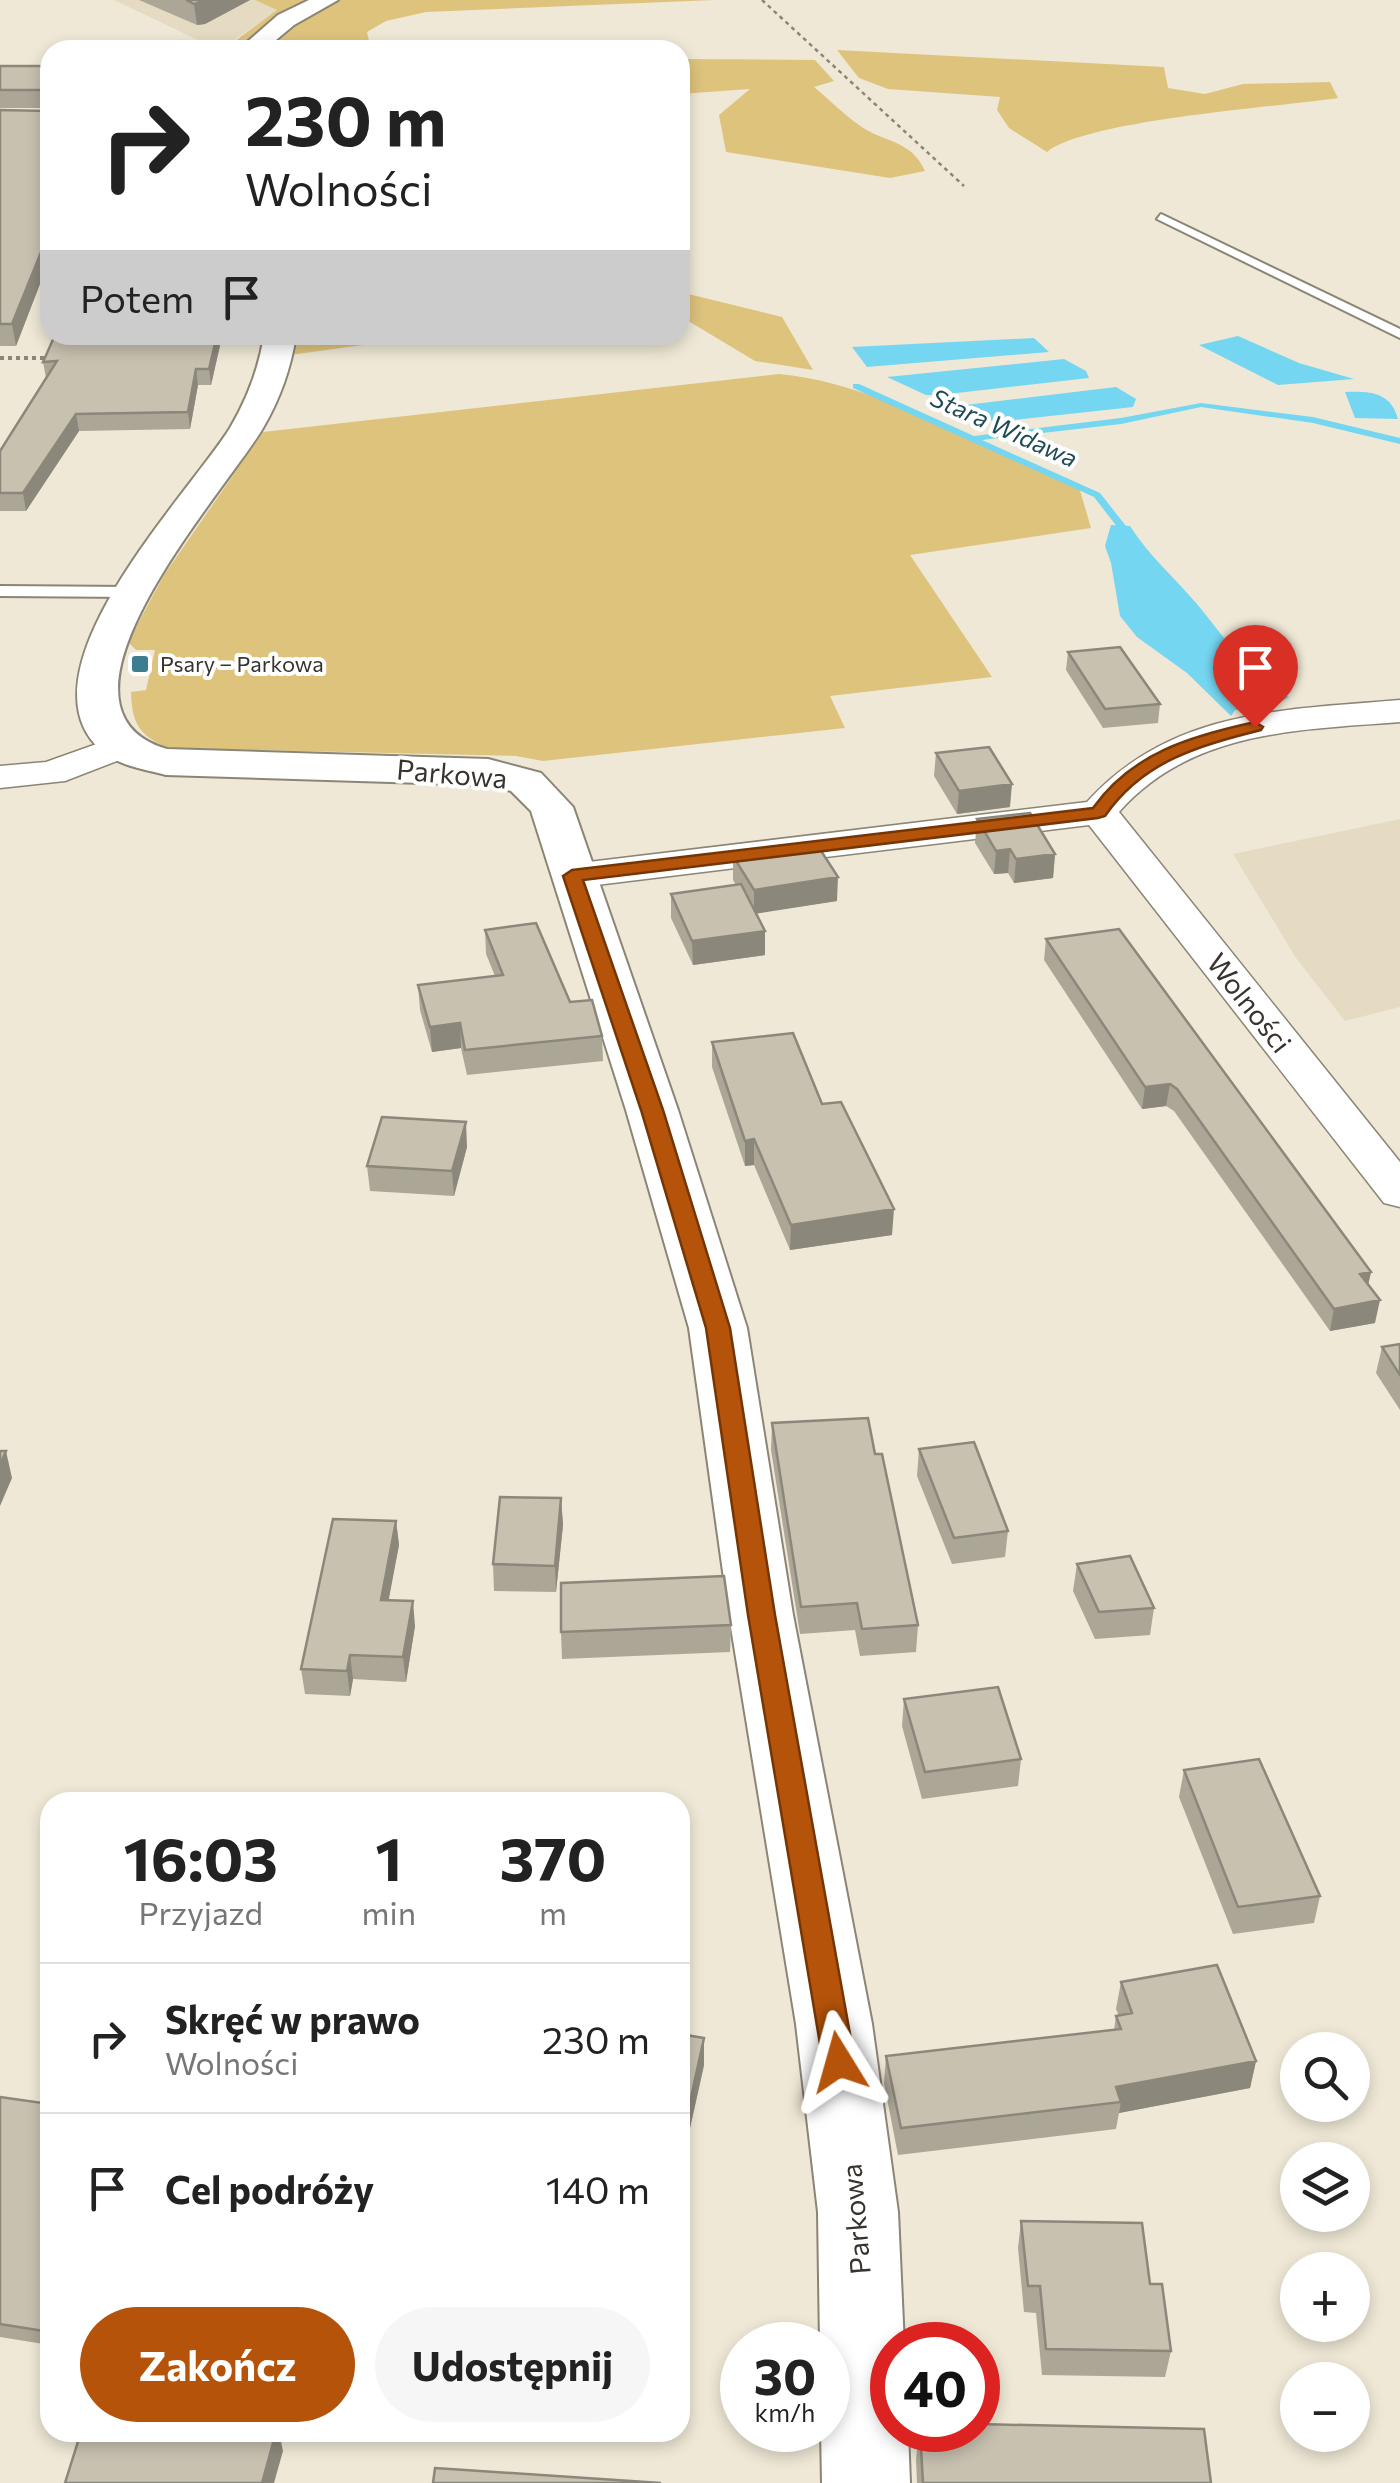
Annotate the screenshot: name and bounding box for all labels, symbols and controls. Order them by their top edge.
text: 230 m [245,75,447,160]
icon: right [80,80,210,210]
text: Wolności [245,160,433,215]
icon: arrive [214,270,269,325]
text: Potem [80,274,194,321]
water label: Stara Widawa [927,381,1082,473]
pin [1213,625,1298,728]
icon: arrive [1228,640,1283,695]
place label: Psary – Parkowa [160,650,324,677]
marker: Psary – Parkowa [129,653,151,675]
street label: Parkowa [395,751,509,795]
street label: Wolności [1200,946,1299,1059]
text: 16:03 [124,1820,278,1893]
text: 1 [375,1820,402,1893]
text: 370 [500,1820,606,1893]
text: Przyjazd [138,1892,263,1932]
text: min [362,1892,416,1932]
text: m [539,1892,567,1932]
text: Skręć w prawo [165,1995,420,2042]
position arrow [787,2010,891,2114]
icon: right [80,2011,135,2066]
text: 230 m [542,2015,650,2062]
map controls [1280,2032,1370,2452]
button: search [1280,2032,1370,2122]
text: Wolności [165,2042,298,2082]
button: layers [1280,2142,1370,2232]
icon: arrive [80,2161,135,2216]
street label: Parkowa [833,2162,877,2276]
text: Cel podróży [165,2165,374,2212]
text: 140 m [546,2165,650,2212]
button: + [1280,2252,1370,2342]
button: Zakończ [80,2307,355,2422]
button: Udostępnij [375,2307,650,2422]
speed limit sign: 40 [870,2322,1000,2452]
text: 30 [754,2344,816,2405]
button: − [1280,2362,1370,2452]
text: km/h [755,2397,815,2427]

